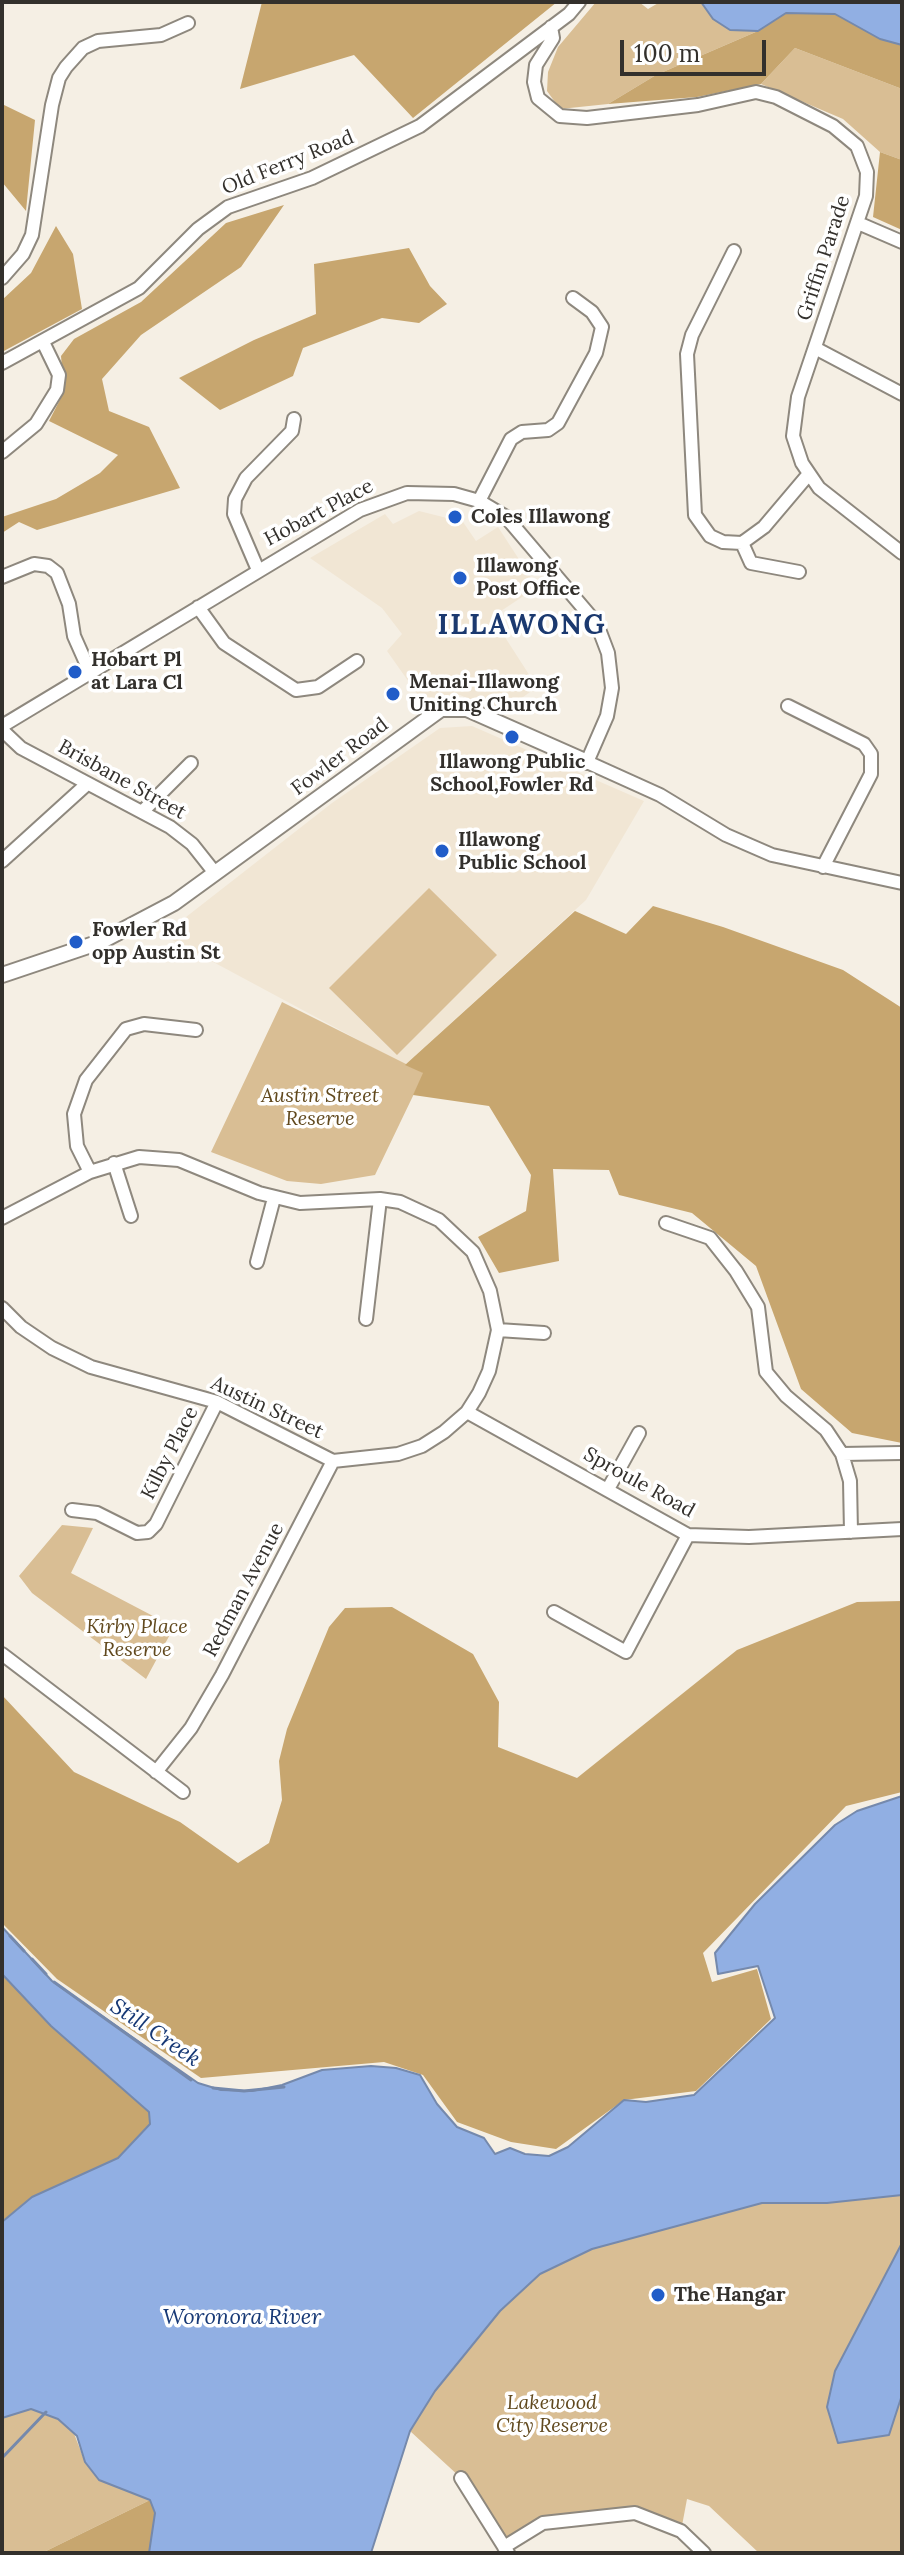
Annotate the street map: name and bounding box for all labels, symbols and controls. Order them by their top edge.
scale bar [624,24,770,74]
text: 100 m [634,38,700,69]
street label: Old Ferry Road [219,126,357,200]
street label: Griffin Parade [792,192,856,324]
street label: Hobart Place [260,474,378,552]
place label: Coles Illawong [471,505,610,529]
marker: Coles Illawong [446,508,464,526]
place label: Illawong Post Office [476,554,580,601]
marker: Illawong Post Office [451,569,469,587]
district label: ILLAWONG [437,609,607,643]
place label: Hobart Pl at Lara Cl [91,648,183,695]
marker: Hobart Pl at Lara Cl [66,663,84,681]
place label: Menai-Illawong Uniting Church [409,670,559,717]
marker: Menai-Illawong Uniting Church [384,685,402,703]
street label: Fowler Road [287,713,393,801]
marker: Illawong Public School,Fowler Rd [503,728,521,746]
street label: Brisbane Street [54,735,190,825]
place label: Illawong Public School,Fowler Rd [430,750,594,797]
place label: Illawong Public School [458,828,586,875]
marker: Illawong Public School [433,842,451,860]
place label: Fowler Rd opp Austin St [92,918,221,965]
marker: Fowler Rd opp Austin St [67,933,85,951]
park label: Austin Street Reserve [261,1084,379,1131]
street label: Austin Street [207,1372,327,1444]
street label: Kilby Place [136,1402,204,1504]
street label: Sproule Road [579,1443,699,1523]
street label: Redman Avenue [199,1519,289,1661]
park label: Kirby Place Reserve [86,1615,188,1662]
water label: Still Creek [105,1993,205,2073]
place label: The Hangar [674,2283,786,2307]
marker: The Hangar [649,2286,667,2304]
water label: Woronora River [163,2305,321,2331]
park label: Lakewood City Reserve [496,2391,608,2438]

